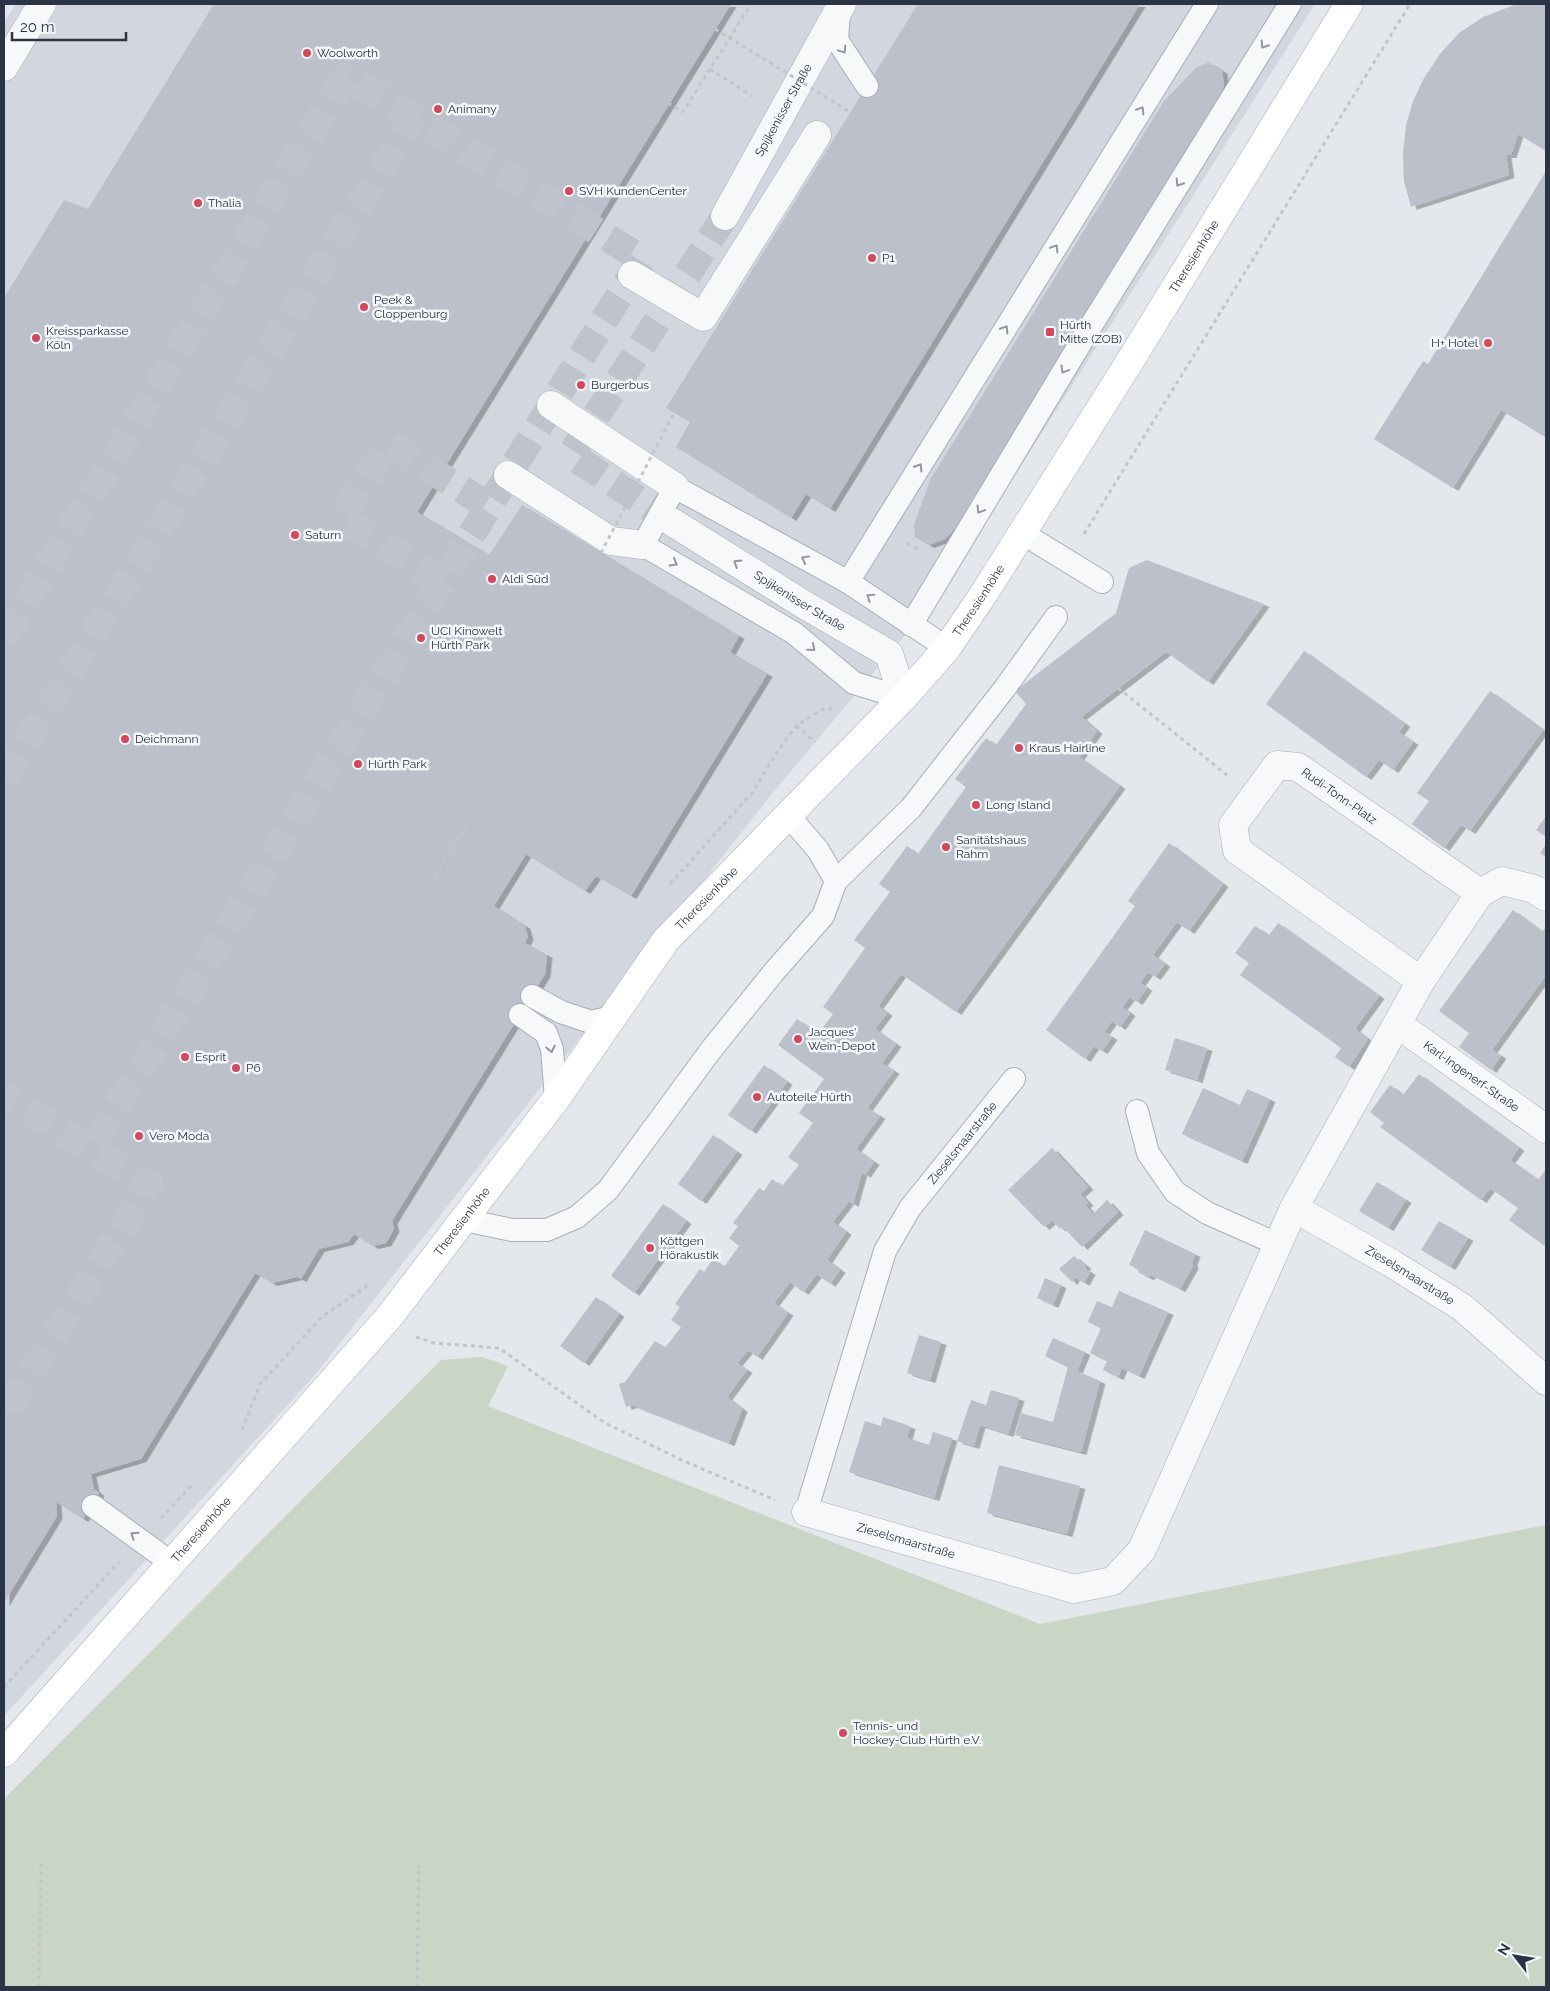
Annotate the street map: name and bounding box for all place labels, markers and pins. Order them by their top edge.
place label: Woolworth [317,46,378,60]
marker: Woolworth [301,47,313,59]
place label: Animany [448,102,497,116]
marker: Animany [432,103,444,115]
place label: SVH KundenCenter [579,184,687,198]
marker: SVH KundenCenter [563,185,575,197]
place label: Thalia [208,196,241,210]
marker: Thalia [192,197,204,209]
place label: P1 [882,251,895,265]
marker: P1 [866,252,878,264]
place label: Peek & Cloppenburg [374,293,447,321]
marker: Peek & Cloppenburg [358,301,370,313]
place label: Hürth Mitte (ZOB) [1060,318,1122,346]
place label: Kreissparkasse Köln [46,324,129,352]
marker: Hürth Mitte (ZOB) [1044,326,1056,338]
marker: Kreissparkasse Köln [30,332,42,344]
place label: H+ Hotel [1431,336,1479,350]
marker: H+ Hotel [1482,337,1494,349]
place label: Burgerbus [591,378,649,392]
marker: Burgerbus [575,379,587,391]
place label: Saturn [305,528,341,542]
marker: Saturn [289,529,301,541]
place label: Aldi Süd [502,572,548,586]
marker: Aldi Süd [486,573,498,585]
place label: UCI Kinowelt Hürth Park [431,624,502,652]
marker: UCI Kinowelt Hürth Park [415,632,427,644]
place label: Deichmann [135,732,198,746]
marker: Deichmann [119,733,131,745]
place label: Kraus Hairline [1029,741,1106,755]
marker: Kraus Hairline [1013,742,1025,754]
place label: Hürth Park [368,757,427,771]
marker: Hürth Park [352,758,364,770]
place label: Long Island [986,798,1050,812]
marker: Long Island [970,799,982,811]
place label: Sanitätshaus Rahm [956,833,1026,861]
marker: Sanitätshaus Rahm [940,841,952,853]
place label: Jacques' Wein-Depot [808,1025,876,1053]
marker: Jacques' Wein-Depot [792,1033,804,1045]
place label: Esprit [195,1050,226,1064]
marker: Esprit [179,1051,191,1063]
place label: P6 [246,1061,261,1075]
marker: P6 [230,1062,242,1074]
place label: Autoteile Hürth [767,1090,851,1104]
marker: Autoteile Hürth [751,1091,763,1103]
place label: Vero Moda [149,1129,209,1143]
marker: Vero Moda [133,1130,145,1142]
place label: Köttgen Hörakustik [660,1234,720,1262]
marker: Köttgen Hörakustik [644,1242,656,1254]
place label: Tennis- und Hockey-Club Hürth e.V. [853,1719,981,1747]
marker: Tennis- und Hockey-Club Hürth e.V. [837,1727,849,1739]

